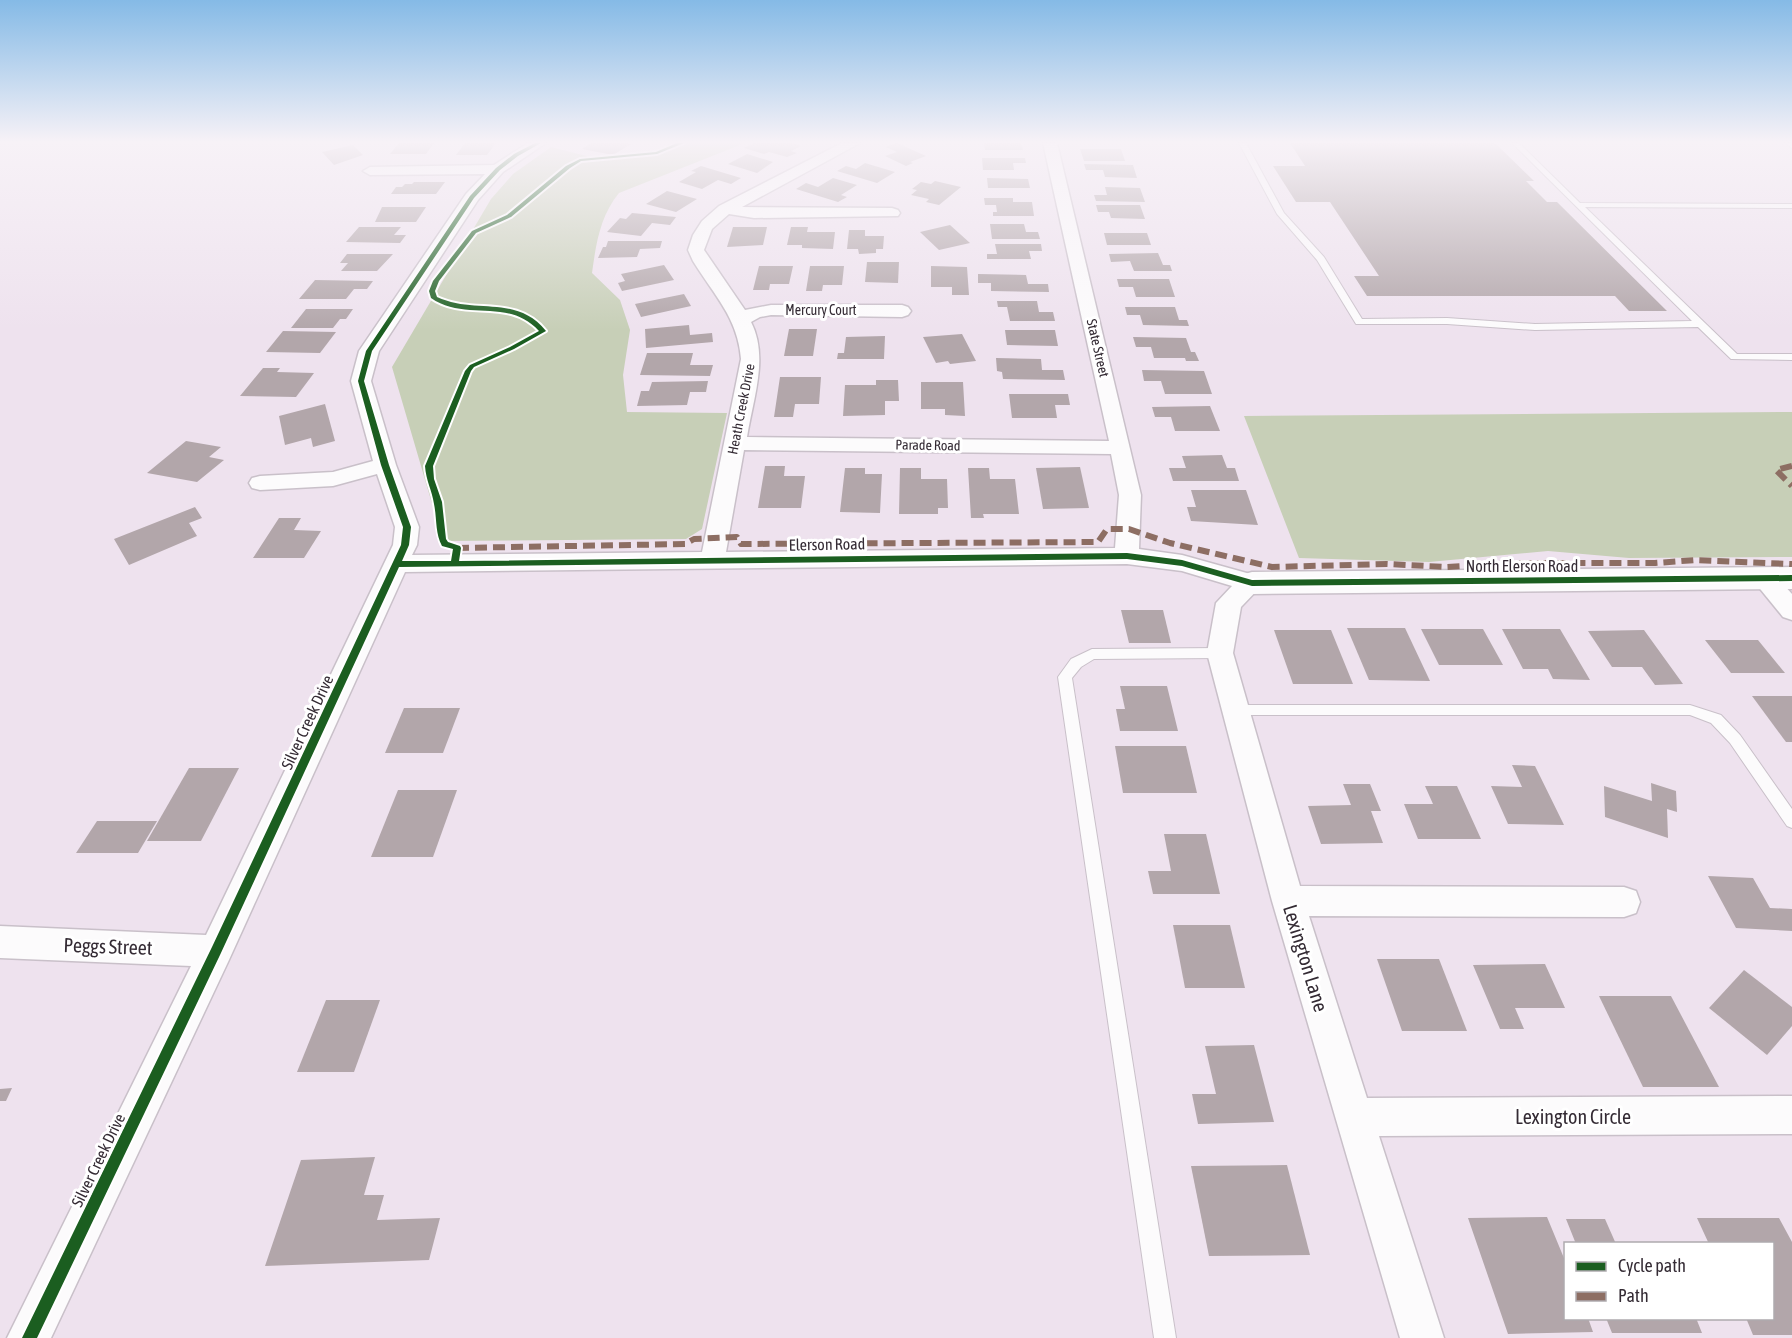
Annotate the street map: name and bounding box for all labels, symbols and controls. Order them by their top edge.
street label: Mercury Court [785,302,857,318]
street label: State Street [1084,317,1112,379]
street label: Heath Creek Drive [724,362,758,456]
street label: Parade Road [895,436,961,454]
street label: Elerson Road [789,534,865,554]
street label: North Elerson Road [1466,557,1578,575]
street label: Silver Creek Drive [277,672,337,772]
street label: Lexington Lane [1279,902,1333,1014]
street label: Peggs Street [63,933,153,959]
street label: Lexington Circle [1515,1105,1631,1128]
street label: Silver Creek Drive [68,1110,128,1210]
legend [1564,1242,1774,1320]
text: Cycle path [1618,1255,1686,1276]
text: Path [1618,1285,1649,1306]

